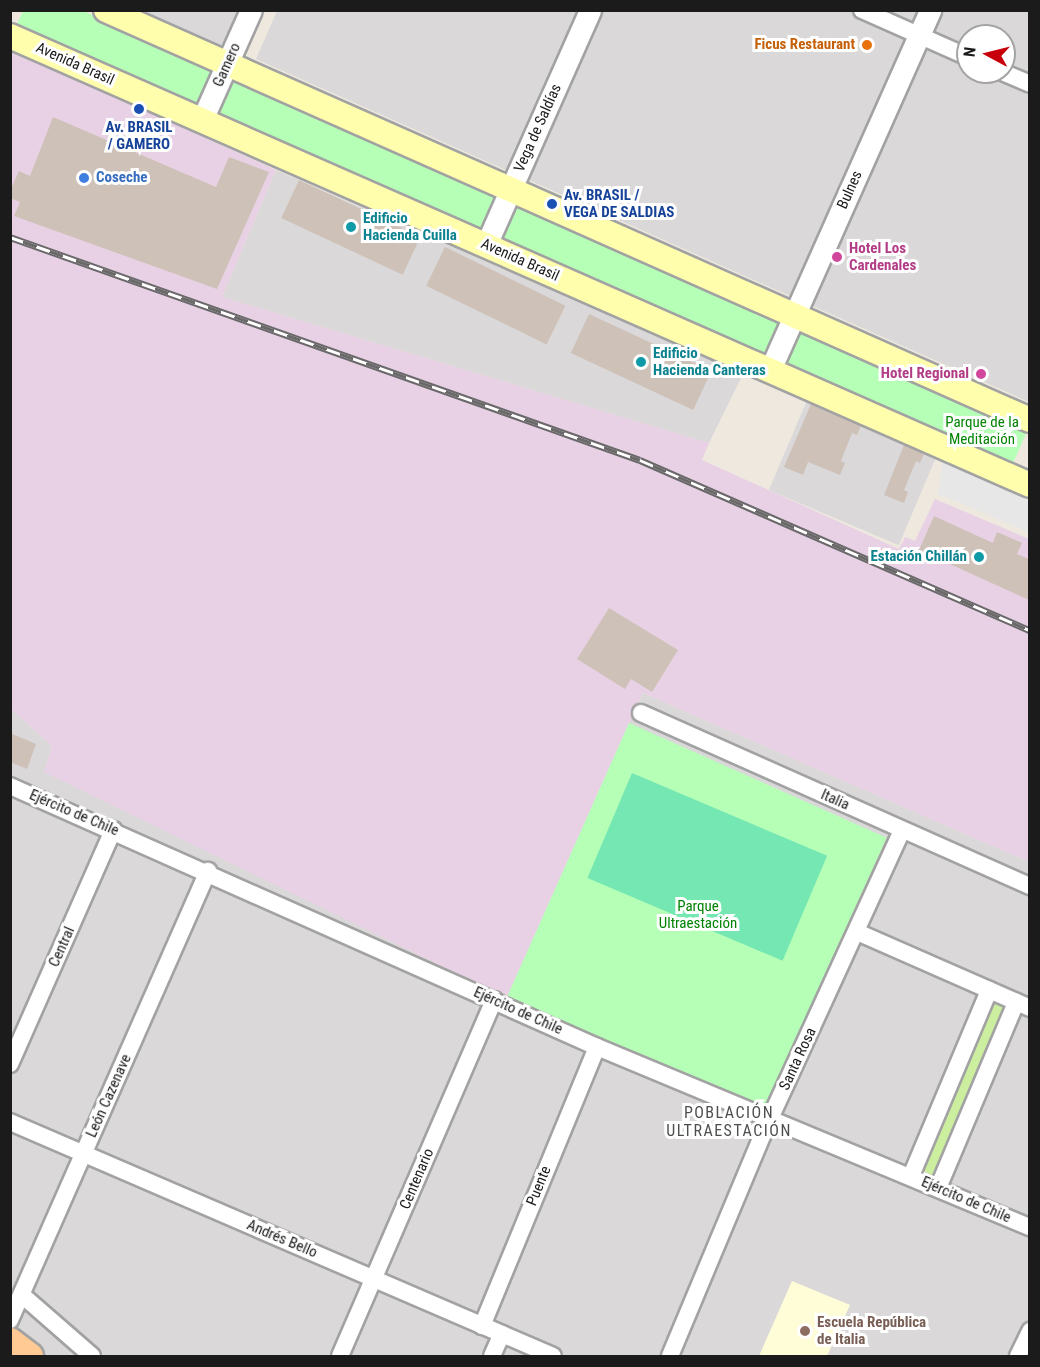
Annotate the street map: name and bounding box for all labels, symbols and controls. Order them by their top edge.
north arrow [956,24,1016,84]
place label: Ficus Restaurant [754,36,855,54]
marker: Ficus Restaurant [860,38,874,52]
street label: Avenida Brasil [33,39,117,89]
street label: Gamero [209,40,245,90]
text: N [960,46,980,58]
street label: Vega de Saldías [511,81,565,175]
marker: Av. BRASIL / GAMERO [132,102,146,116]
place label: Av. BRASIL / GAMERO [106,118,172,153]
street label: Bulnes [834,168,866,212]
place label: Coseche [96,169,147,187]
marker: Coseche [77,171,91,185]
place label: Av. BRASIL / VEGA DE SALDIAS [564,186,674,221]
marker: Av. BRASIL / VEGA DE SALDIAS [545,197,559,211]
place label: Edificio Hacienda Cuilla [363,209,457,244]
marker: Edificio Hacienda Cuilla [344,220,358,234]
street label: Avenida Brasil [478,235,562,285]
place label: Hotel Los Cardenales [849,239,916,274]
marker: Hotel Los Cardenales [830,250,844,264]
place label: Edificio Hacienda Canteras [653,344,766,379]
marker: Edificio Hacienda Canteras [634,355,648,369]
place label: Hotel Regional [881,365,969,383]
marker: Hotel Regional [974,367,988,381]
park label: Parque de la Meditación [945,413,1019,448]
place label: Estación Chillán [870,548,967,566]
marker: Estación Chillán [972,550,986,564]
street label: Ejército de Chile [27,786,121,840]
street label: Italia [818,786,852,814]
park label: Parque Ultraestación [659,897,737,932]
street label: Central [45,924,79,970]
street label: Ejército de Chile [471,983,565,1039]
street label: Santa Rosa [776,1025,820,1093]
street label: León Cazenave [83,1052,135,1140]
district label: POBLACIÓN ULTRAESTACIÓN [666,1103,792,1141]
street label: Centenario [396,1146,438,1212]
street label: Puente [523,1163,555,1209]
street label: Ejército de Chile [919,1173,1013,1227]
street label: Andrés Bello [244,1216,320,1262]
place label: Escuela República de Italia [817,1313,926,1348]
marker: Escuela República de Italia [798,1324,812,1338]

